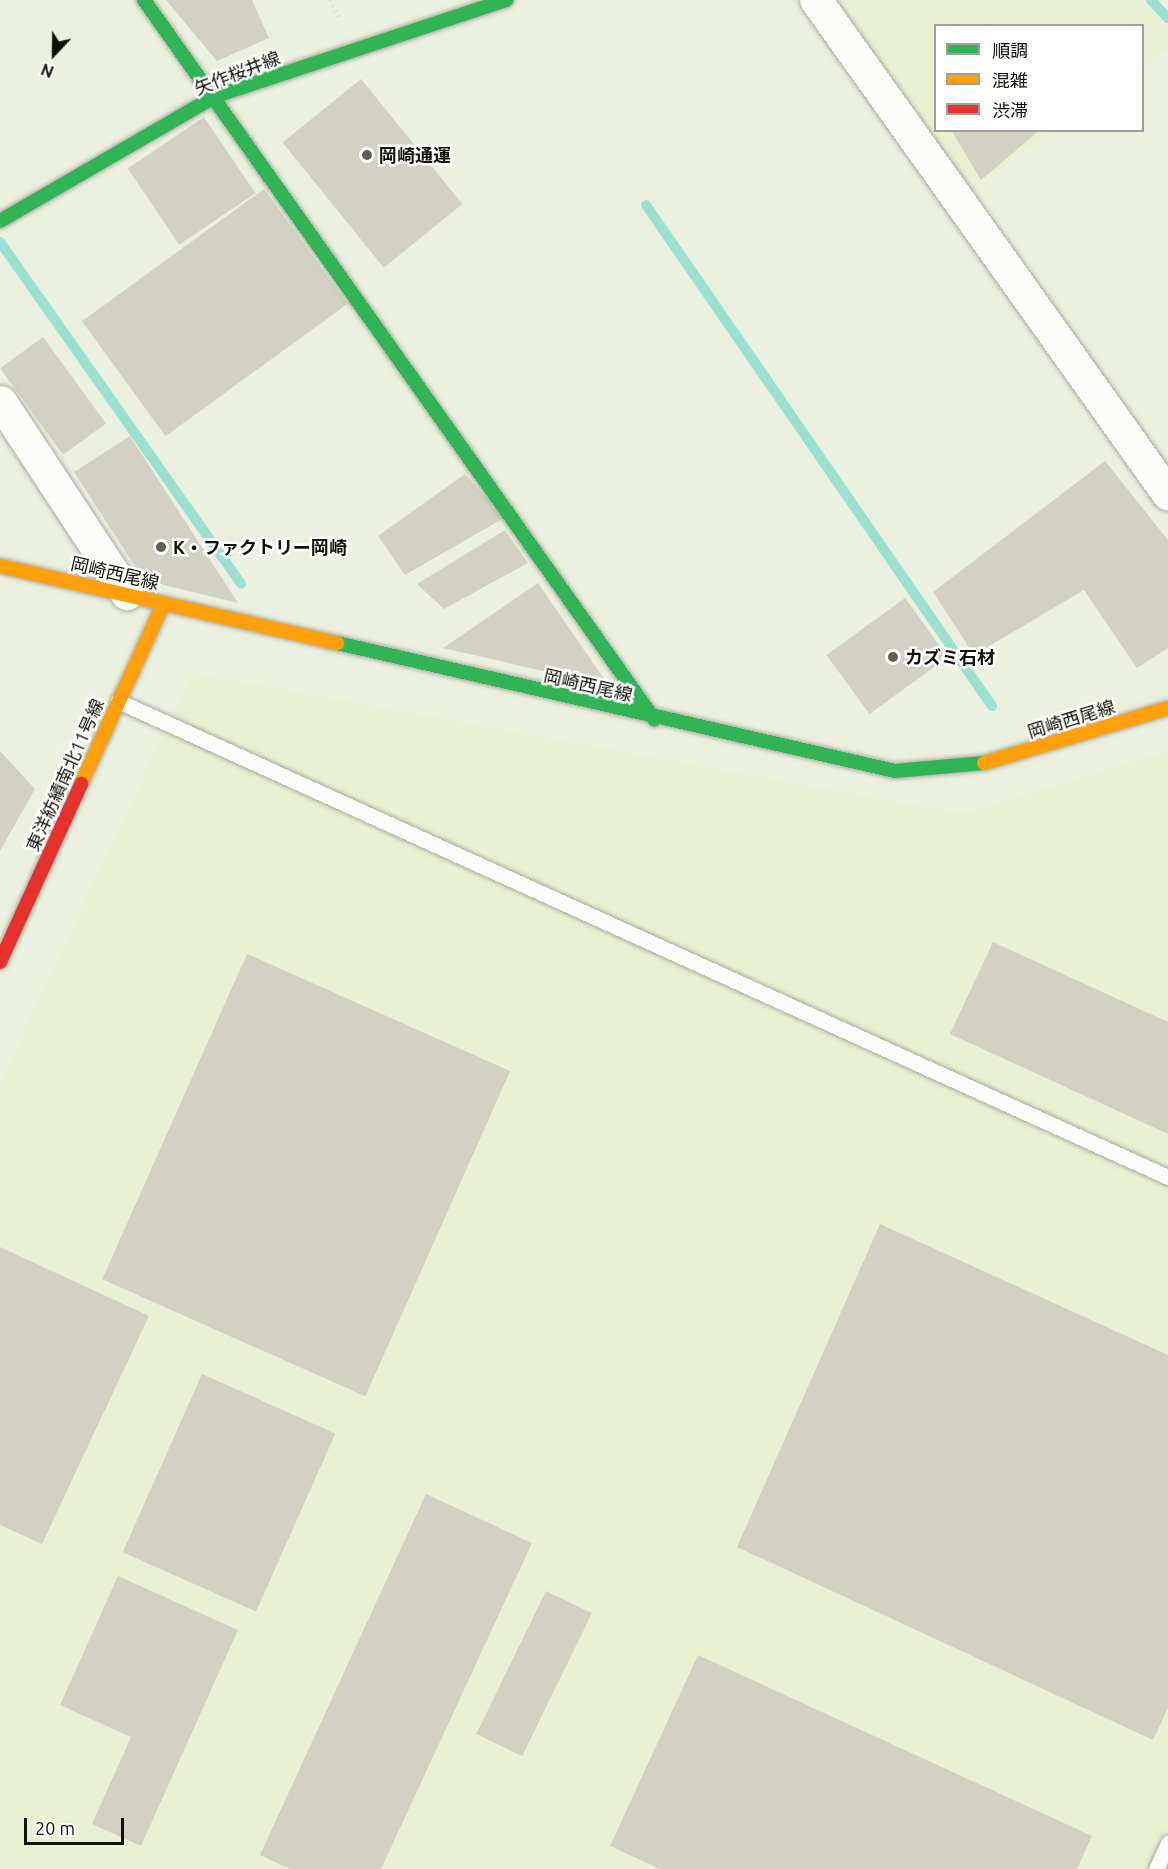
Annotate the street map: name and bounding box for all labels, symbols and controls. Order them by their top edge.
north arrow [24,24,84,84]
legend [934,24,1144,132]
text: 順調 [992,40,1028,60]
street label: 矢作桜井線 [191,47,283,99]
text: N [38,60,56,81]
text: 混雑 [992,70,1028,90]
text: 渋滞 [992,100,1028,120]
place label: 岡崎通運 [379,144,451,166]
marker: 岡崎通運 [360,148,374,162]
place label: K・ファクトリー岡崎 [173,536,347,558]
marker: K・ファクトリー岡崎 [154,540,168,554]
street label: 岡崎西尾線 [69,552,161,594]
place label: カズミ石材 [905,646,995,668]
marker: カズミ石材 [886,650,900,664]
street label: 岡崎西尾線 [542,664,634,706]
street label: 東洋紡績南北11号線 [22,696,108,854]
street label: 岡崎西尾線 [1025,696,1117,742]
scale bar [27,1806,128,1844]
text: 20 m [35,1818,75,1838]

